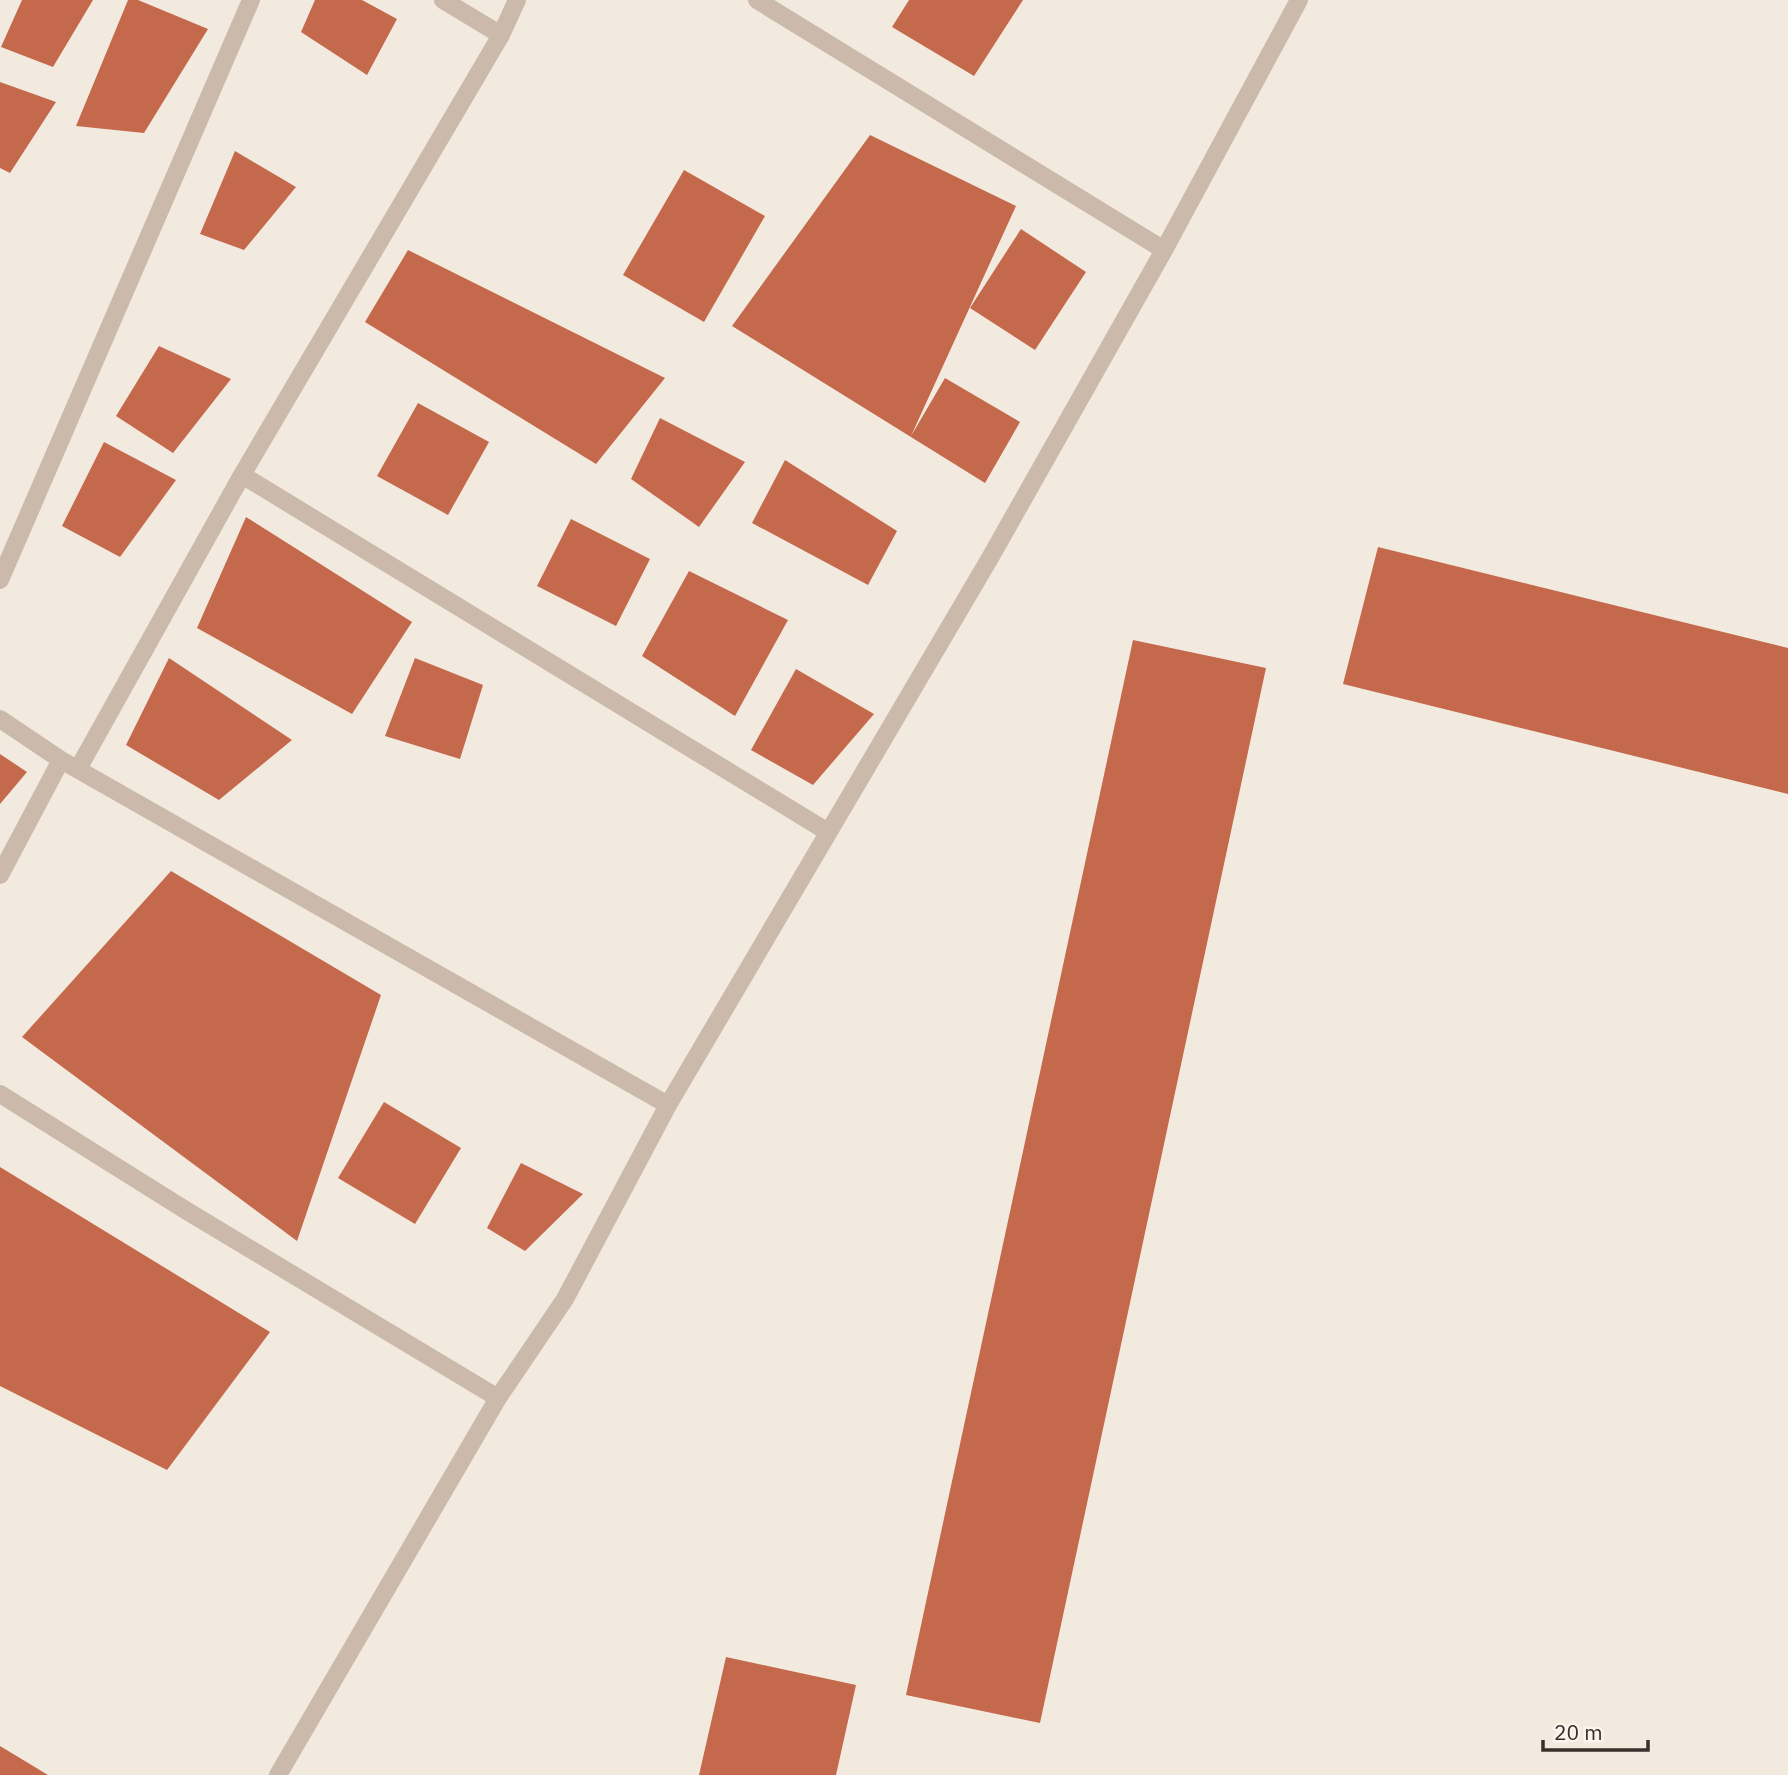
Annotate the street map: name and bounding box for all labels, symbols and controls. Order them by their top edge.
scale bar [1543,1708,1648,1752]
text: 20 m [1554,1718,1603,1746]

